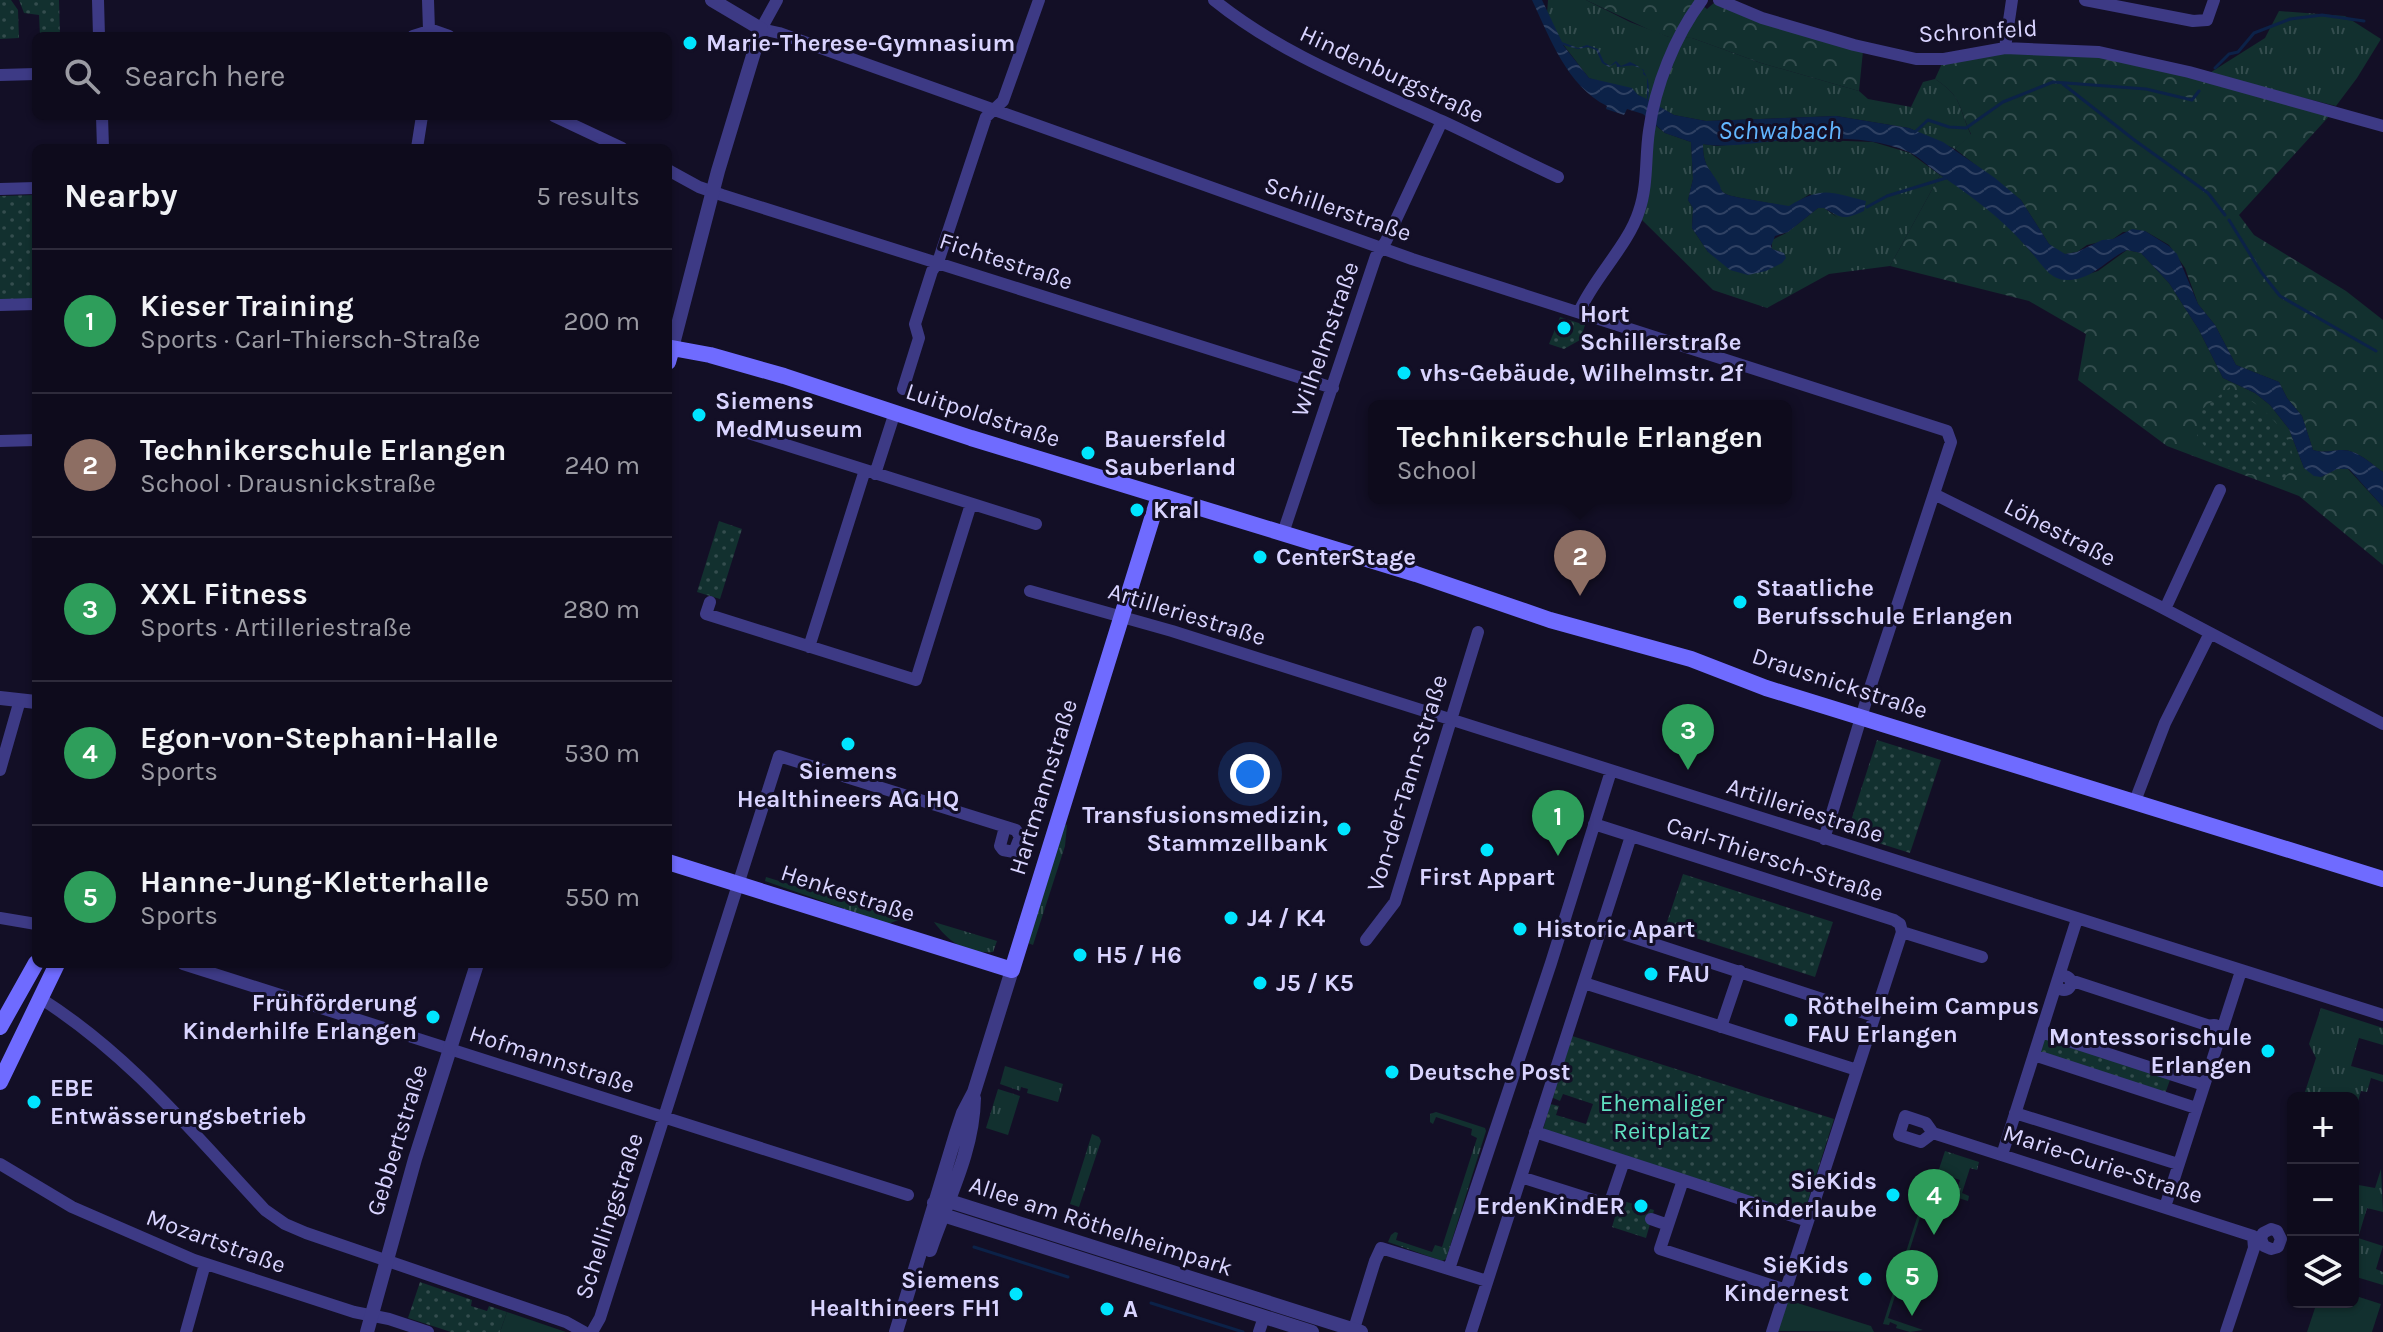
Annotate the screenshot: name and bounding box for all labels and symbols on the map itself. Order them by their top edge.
street label: Schronfeld [1918,14,2038,48]
street label: Hindenburgstraße [1296,19,1488,129]
place label: Marie-Therese-Gymnasium [706,29,1015,57]
marker: Marie-Therese-Gymnasium [681,34,699,52]
water label: Schwabach [1718,115,1842,146]
street label: Schillerstraße [1261,171,1415,247]
street label: Fichtestraße [936,226,1076,296]
street label: Wilhelmstraße [1285,258,1365,420]
place label: Hort Schillerstraße [1580,300,1741,356]
marker: Hort Schillerstraße [1555,319,1573,337]
place label: vhs-Gebäude, Wilhelmstr. 2f [1420,359,1743,387]
marker: vhs-Gebäude, Wilhelmstr. 2f [1395,364,1413,382]
street label: Luitpoldstraße [902,377,1064,453]
place label: Siemens MedMuseum [715,387,863,443]
marker: Siemens MedMuseum [690,406,708,424]
place label: Bauersfeld Sauberland [1104,425,1236,481]
marker: Bauersfeld Sauberland [1079,444,1097,462]
street label: Löhestraße [1999,492,2121,572]
place label: Kral [1153,496,1199,524]
marker: Kral [1128,501,1146,519]
pin: 2 [1554,530,1606,596]
place label: CenterStage [1276,543,1416,571]
marker: CenterStage [1251,548,1269,566]
place label: Staatliche Berufsschule Erlangen [1756,574,2013,630]
street label: Artilleriestraße [1105,577,1269,651]
marker: Staatliche Berufsschule Erlangen [1731,593,1749,611]
street label: Drausnickstraße [1749,641,1931,725]
street label: Von-der-Tann-Straße [1361,671,1453,895]
street label: Hartmannstraße [1003,696,1083,878]
pin: 3 [1662,704,1714,770]
marker: Siemens Healthineers AG HQ [839,735,857,753]
your location [1230,754,1270,794]
place label: Siemens Healthineers AG HQ [737,757,959,813]
street label: Artilleriestraße [1723,771,1887,849]
pin: 1 [1532,790,1584,856]
place label: Transfusionsmedizin, Stammzellbank [1082,801,1328,857]
street label: Carl-Thiersch-Straße [1663,811,1887,907]
marker: Transfusionsmedizin, Stammzellbank [1335,820,1353,838]
marker: First Appart [1478,841,1496,859]
street label: Henkestraße [777,858,919,928]
place label: First Appart [1419,863,1555,891]
place label: J4 / K4 [1247,904,1325,932]
marker: J4 / K4 [1222,909,1240,927]
place label: Historic Apart [1536,915,1695,943]
marker: Historic Apart [1511,920,1529,938]
place label: H5 / H6 [1096,941,1182,969]
marker: H5 / H6 [1071,946,1089,964]
place label: FAU [1667,960,1710,988]
marker: FAU [1642,965,1660,983]
place label: J5 / K5 [1276,969,1354,997]
marker: J5 / K5 [1251,974,1269,992]
place label: Frühförderung Kinderhilfe Erlangen [182,989,417,1045]
place label: Röthelheim Campus FAU Erlangen [1807,992,2039,1048]
marker: Frühförderung Kinderhilfe Erlangen [424,1008,442,1026]
marker: Röthelheim Campus FAU Erlangen [1782,1011,1800,1029]
street label: Hofmannstraße [466,1019,638,1099]
place label: Montessorischule Erlangen [2049,1023,2252,1079]
marker: Montessorischule Erlangen [2259,1042,2277,1060]
place label: Deutsche Post [1408,1058,1570,1086]
street label: Gebbertstraße [361,1061,433,1219]
marker: Deutsche Post [1383,1063,1401,1081]
place label: EBE Entwässerungsbetrieb [50,1074,307,1130]
park label: Ehemaliger Reitplatz [1600,1089,1725,1145]
marker: EBE Entwässerungsbetrieb [25,1093,43,1111]
street label: Marie-Curie-Straße [2000,1119,2206,1209]
street label: Schellingstraße [569,1129,649,1303]
place label: SieKids Kinderlaube [1738,1167,1877,1223]
pin: 4 [1908,1169,1960,1235]
street label: Allee am Röthelheimpark [966,1170,1236,1282]
marker: SieKids Kinderlaube [1884,1186,1902,1204]
place label: ErdenKindER [1476,1192,1625,1220]
marker: ErdenKindER [1632,1197,1650,1215]
street label: Mozartstraße [142,1203,290,1279]
pin: 5 [1886,1250,1938,1316]
place label: SieKids Kindernest [1724,1251,1849,1307]
place label: Siemens Healthineers FH1 [810,1266,1000,1322]
marker: SieKids Kindernest [1856,1270,1874,1288]
marker: Siemens Healthineers FH1 [1007,1285,1025,1303]
place label: A [1123,1295,1138,1323]
marker: A [1098,1300,1116,1318]

